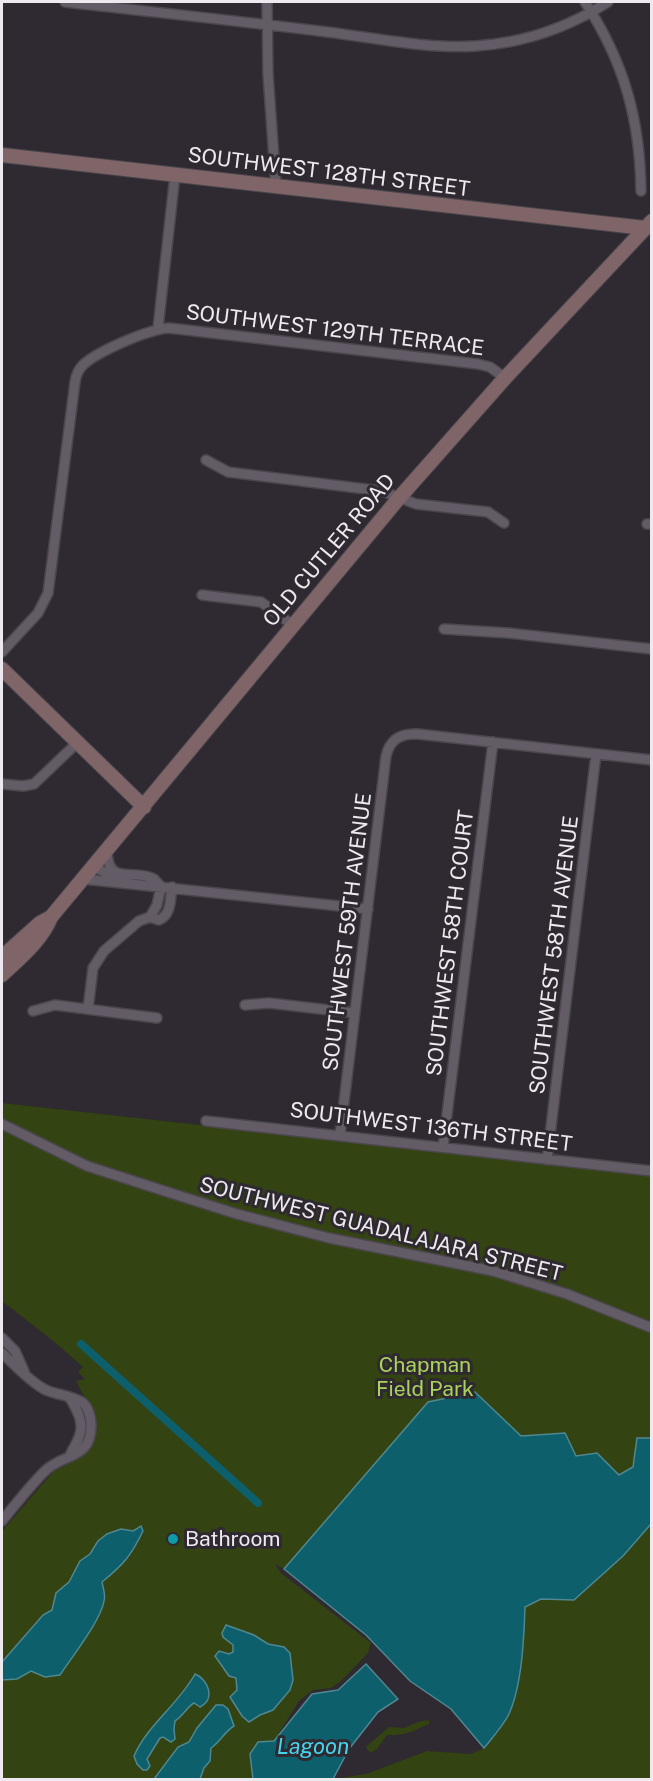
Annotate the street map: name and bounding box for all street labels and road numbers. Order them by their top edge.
street label: SOUTHWEST 128TH STREET [186,142,472,201]
street label: SOUTHWEST 129TH TERRACE [185,299,486,360]
street label: OLD CUTLER ROAD [257,468,400,631]
street label: SOUTHWEST 59TH AVENUE [317,791,376,1072]
street label: SOUTHWEST 58TH COURT [421,808,478,1077]
street label: SOUTHWEST 58TH AVENUE [524,814,583,1096]
street label: SOUTHWEST 136TH STREET [288,1097,574,1156]
street label: SOUTHWEST GUADALAJARA STREET [197,1171,565,1286]

